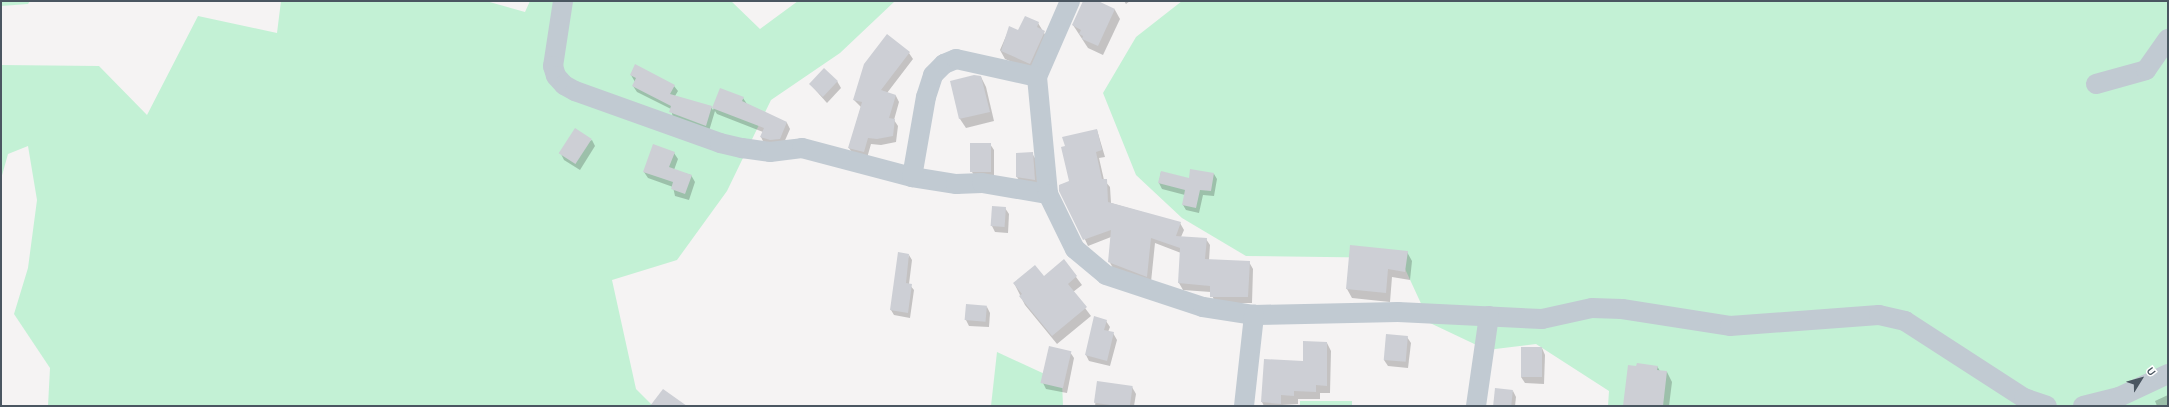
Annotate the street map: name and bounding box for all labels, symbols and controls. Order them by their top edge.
north arrow [2121,359,2161,399]
text: U [2144,365,2158,378]

